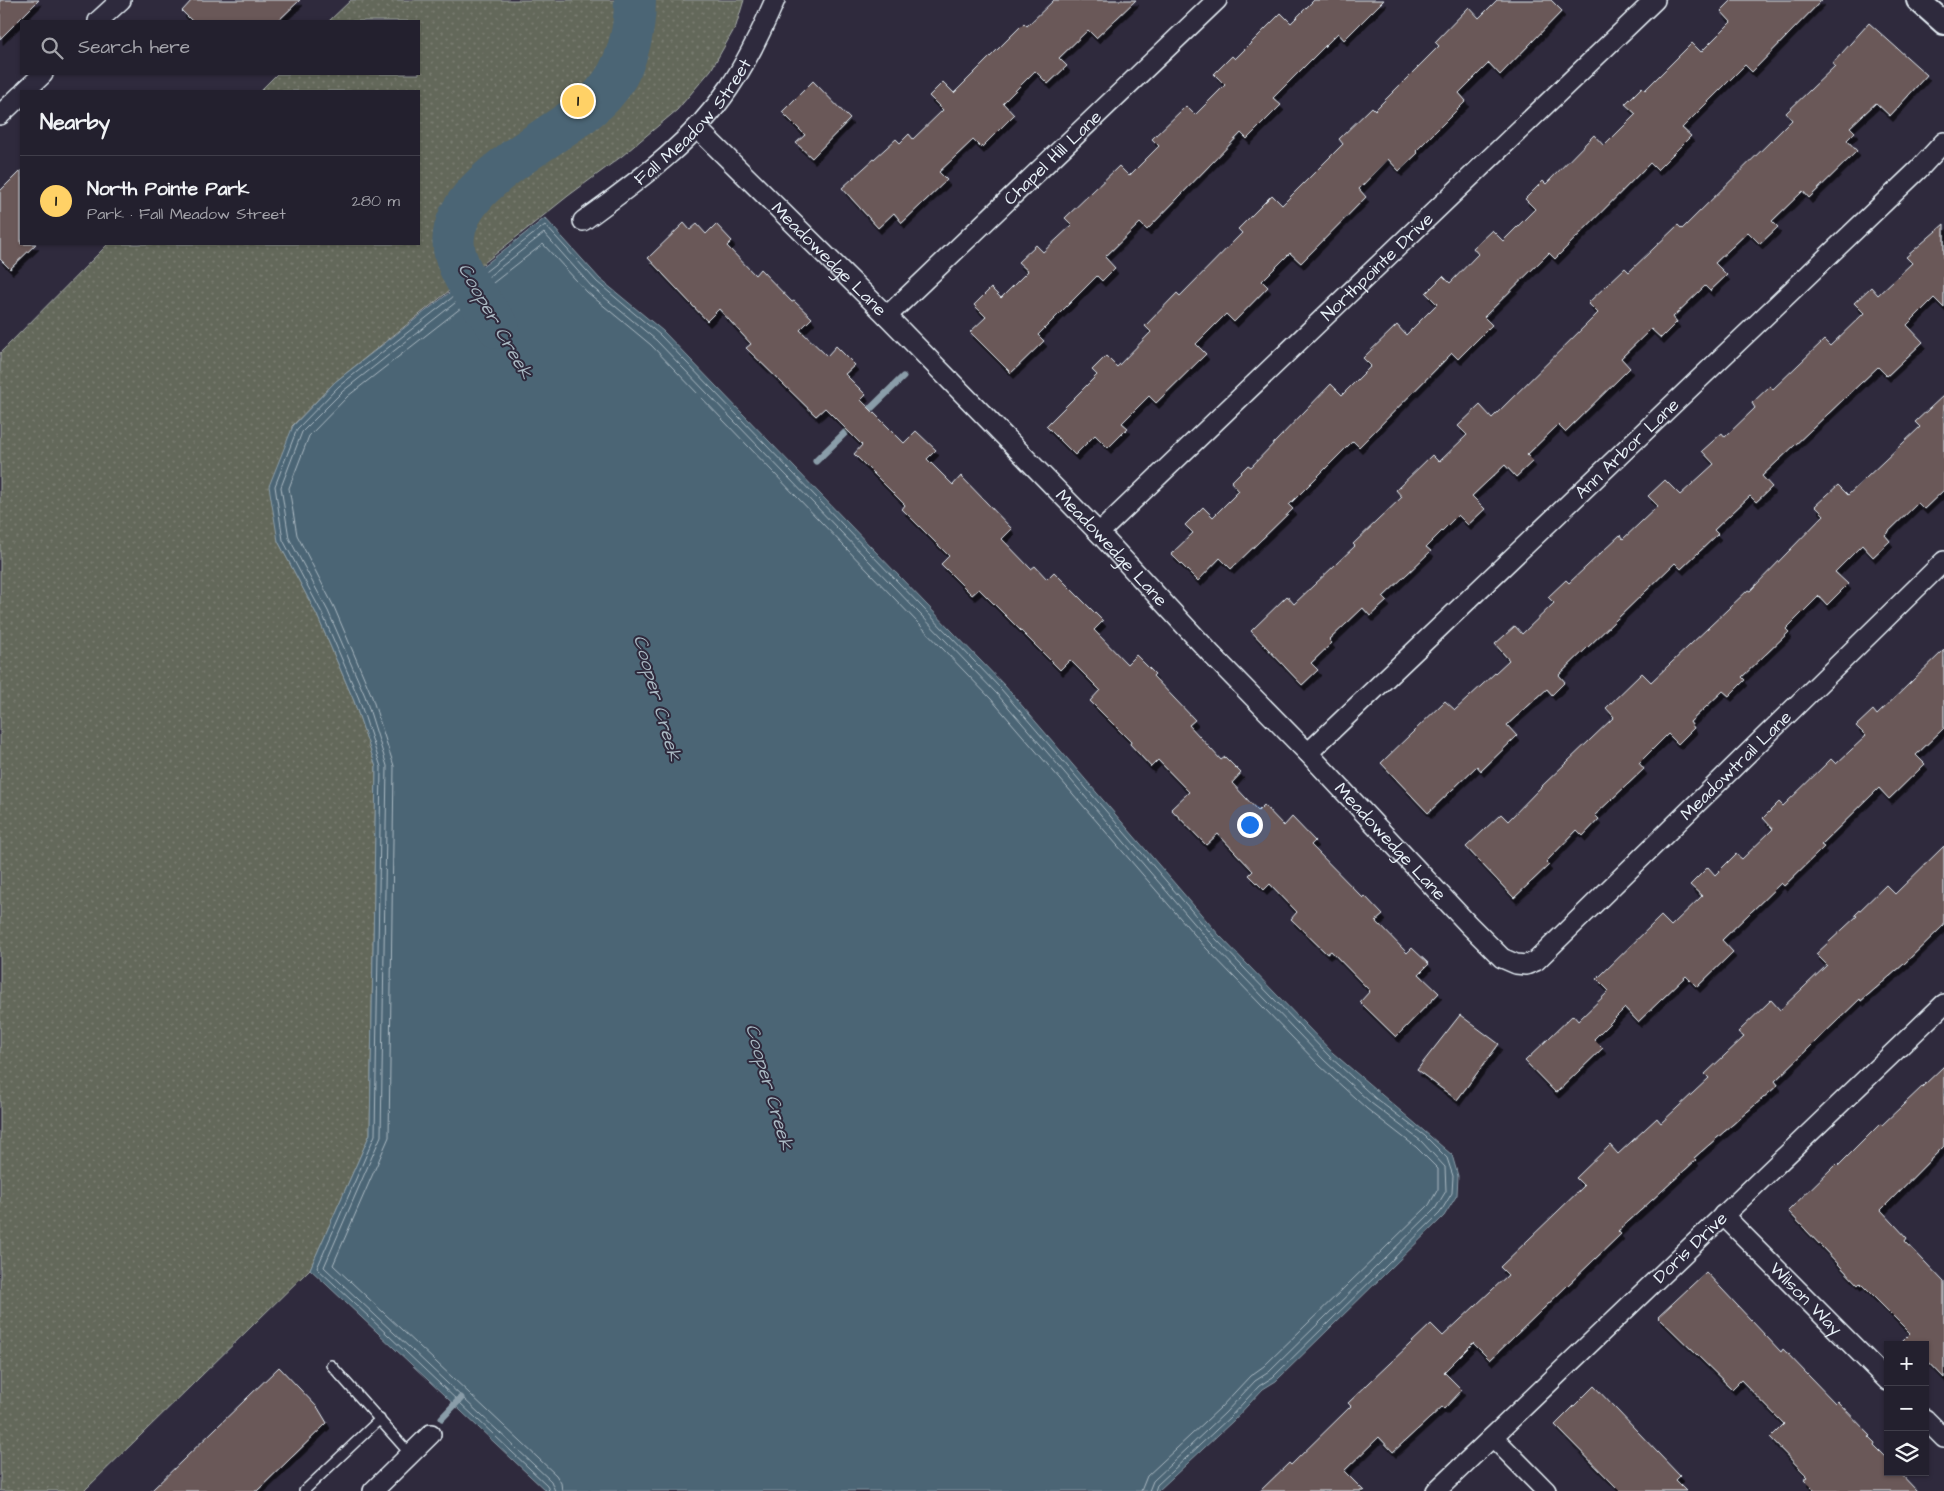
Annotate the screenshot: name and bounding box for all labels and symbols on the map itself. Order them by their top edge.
street label: Fall Meadow Street [629,53,757,191]
pin: 1 [562,82,594,120]
street label: Chapel Hill Lane [998,104,1107,211]
street label: Meadowedge Lane [766,196,893,322]
street label: Northpointe Drive [1315,206,1439,327]
water label: Cooper Creek [451,258,539,384]
street label: Ann Arbor Lane [1569,392,1685,504]
street label: Meadowedge Lane [1050,483,1174,612]
water label: Cooper Creek [626,632,688,764]
street label: Meadowtrail Lane [1674,705,1797,826]
street label: Meadowedge Lane [1329,777,1452,906]
your location [1237,812,1263,838]
water label: Cooper Creek [738,1021,800,1153]
street label: Doris Drive [1647,1206,1733,1289]
street label: Wilson Way [1764,1257,1848,1342]

